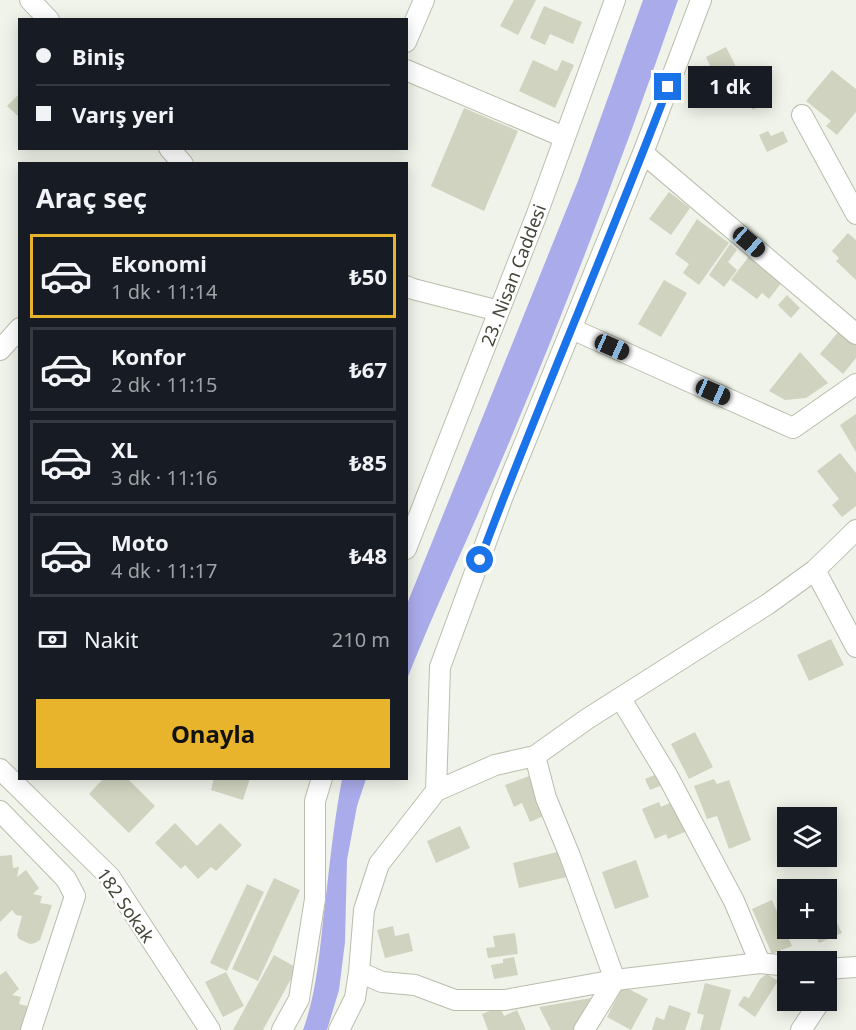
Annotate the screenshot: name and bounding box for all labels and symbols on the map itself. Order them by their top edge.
callout: 1 dk [689,66,773,108]
route end [654,73,681,100]
street label: 23. Nisan Caddesi [475,201,551,349]
car [730,223,768,261]
car [592,331,632,363]
car [693,376,733,408]
route start [466,546,493,573]
street label: 182 Sokak [92,863,161,947]

